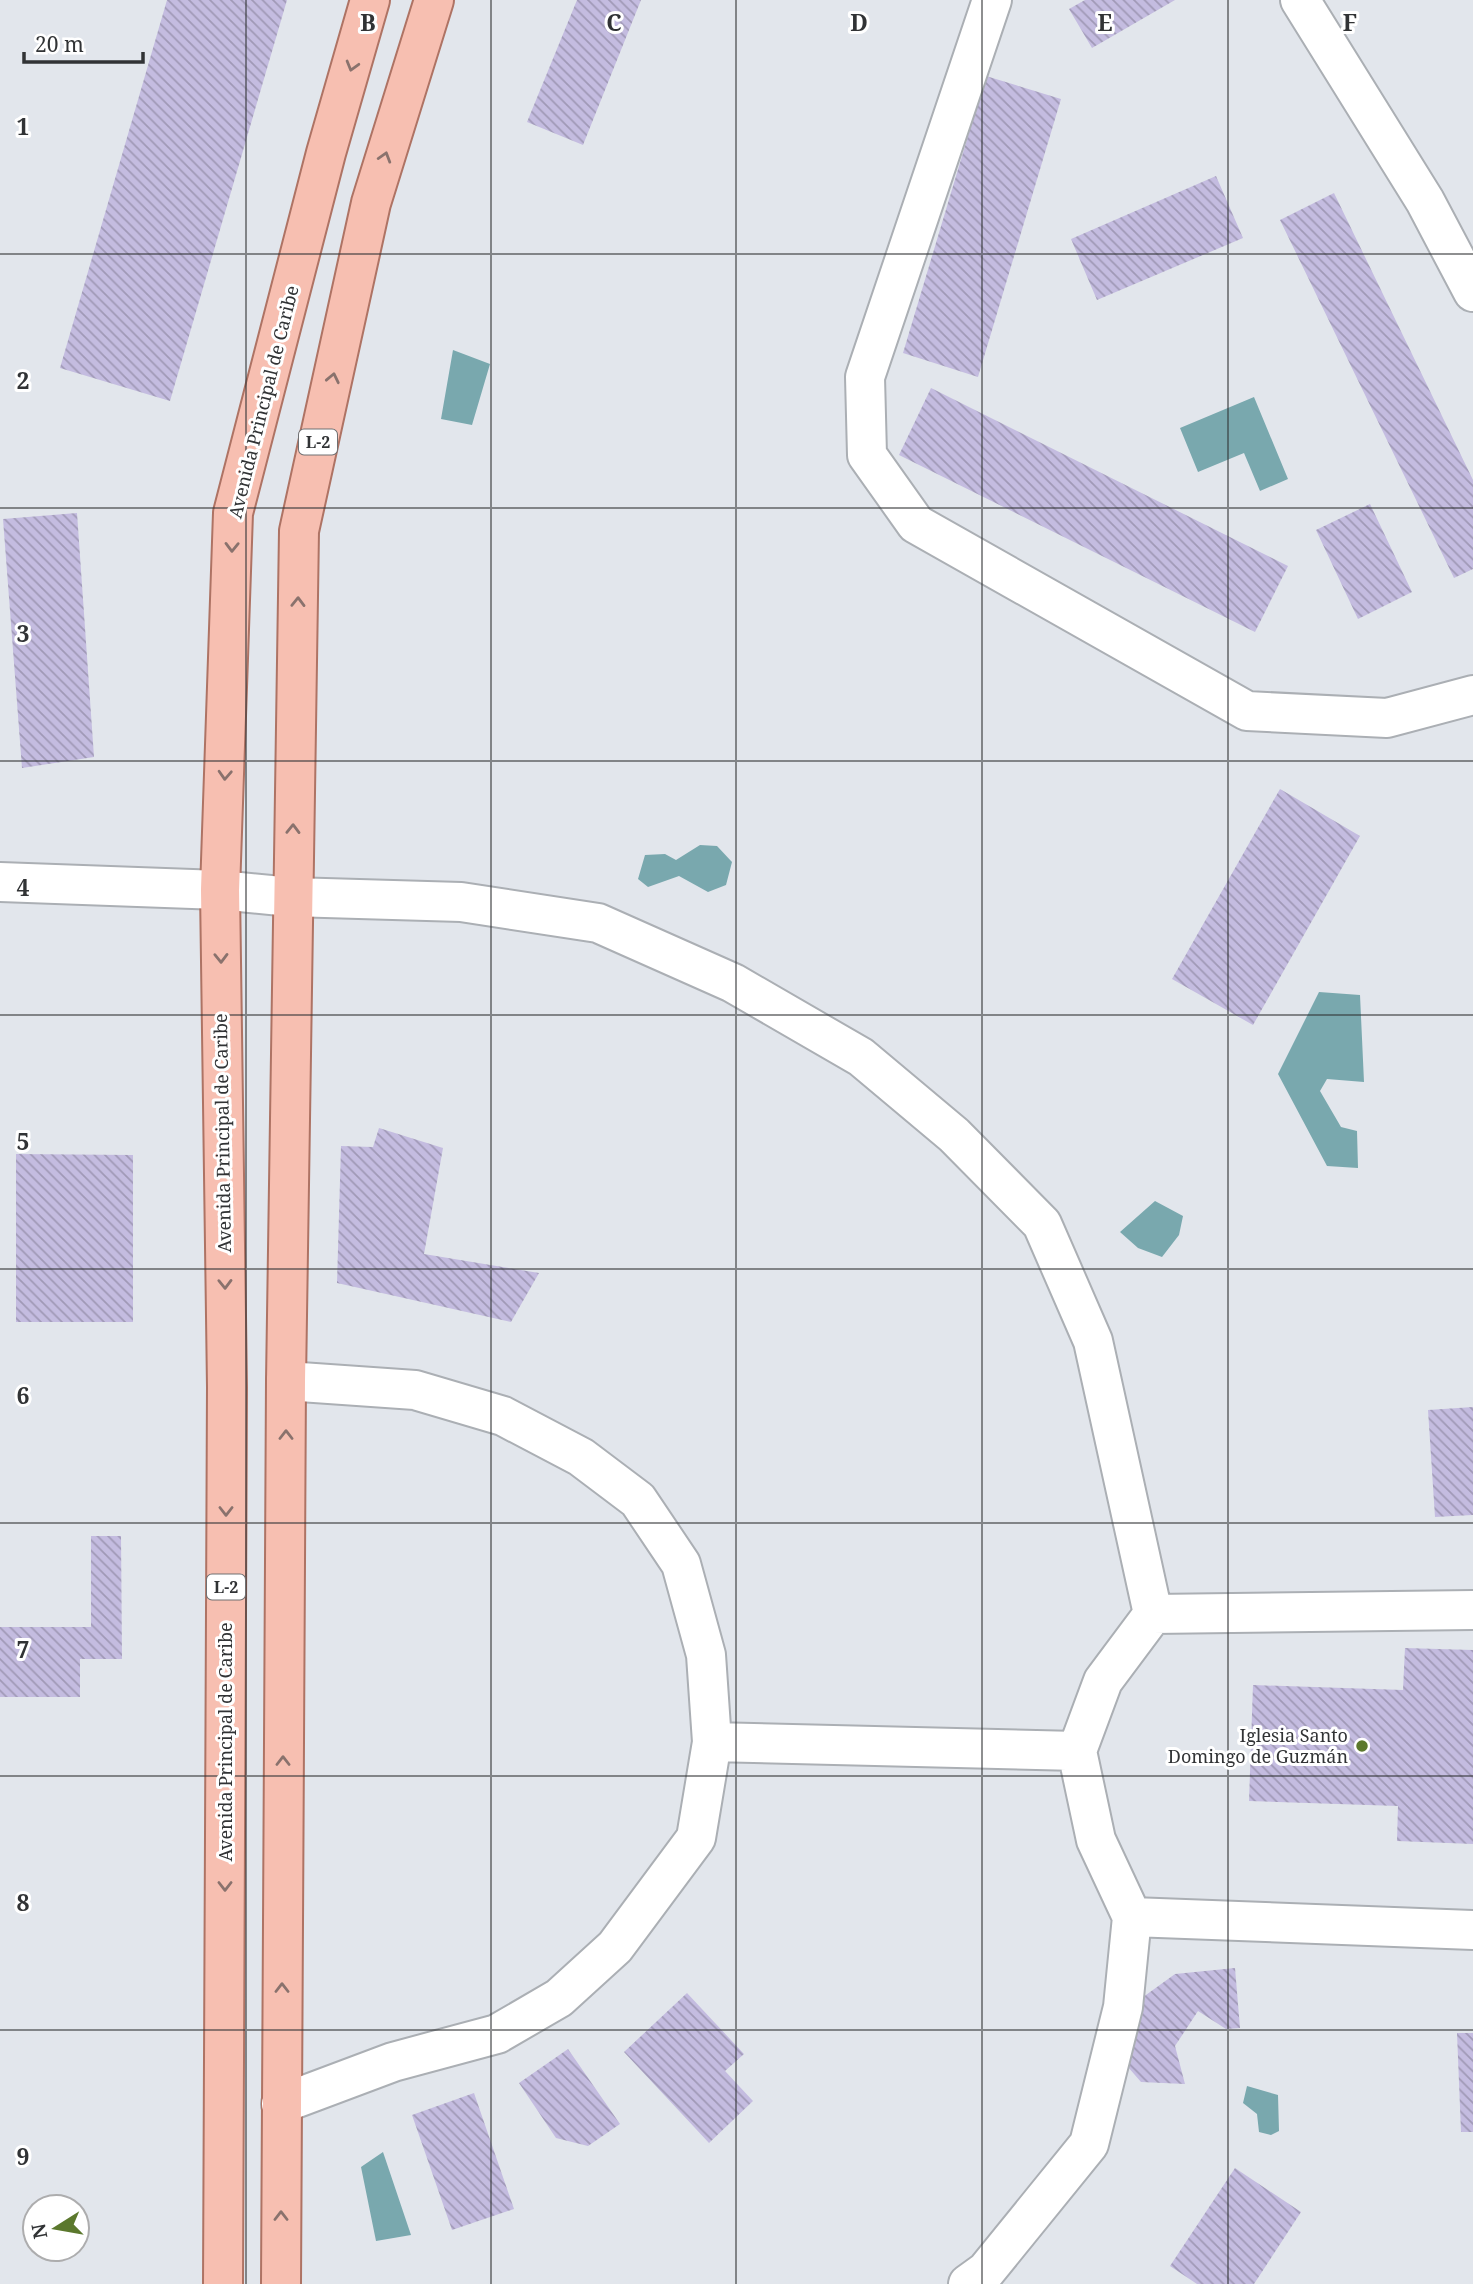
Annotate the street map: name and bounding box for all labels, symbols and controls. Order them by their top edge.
text: B [360,6,376,38]
text: C [606,6,622,38]
text: D [850,6,868,38]
text: E [1097,6,1113,38]
text: F [1343,6,1357,38]
scale bar [24,21,144,65]
text: 20 m [35,30,84,58]
one-way arrow [345,59,360,71]
text: 1 [17,110,30,142]
one-way arrow [377,151,392,163]
street label: Avenida Principal de Caribe [222,283,304,521]
text: 2 [17,364,30,396]
one-way arrow [324,372,339,384]
road number: L-2 [299,430,337,454]
one-way arrow [225,542,240,553]
one-way arrow [290,596,305,607]
text: 3 [17,617,30,649]
one-way arrow [218,769,233,780]
one-way arrow [285,823,300,834]
text: 4 [17,871,30,903]
one-way arrow [213,954,229,964]
street label: Avenida Principal de Caribe [208,1013,236,1253]
text: 5 [17,1125,30,1157]
one-way arrow [217,1279,233,1290]
text: 6 [17,1379,30,1411]
one-way arrow [278,1430,293,1441]
one-way arrow [218,1507,234,1517]
road number: L-2 [207,1574,245,1600]
street label: Avenida Principal de Caribe [213,1622,237,1862]
text: 7 [17,1633,30,1665]
place label: Iglesia Santo Domingo de Guzmán [1168,1723,1348,1768]
marker: Iglesia Santo Domingo de Guzmán [1354,1738,1370,1754]
one-way arrow [276,1755,291,1766]
one-way arrow [217,1881,233,1892]
text: 8 [17,1886,30,1918]
one-way arrow [274,1983,290,1993]
text: 9 [17,2140,30,2172]
north arrow [21,2193,91,2263]
one-way arrow [273,2210,289,2221]
text: N [25,2221,54,2241]

